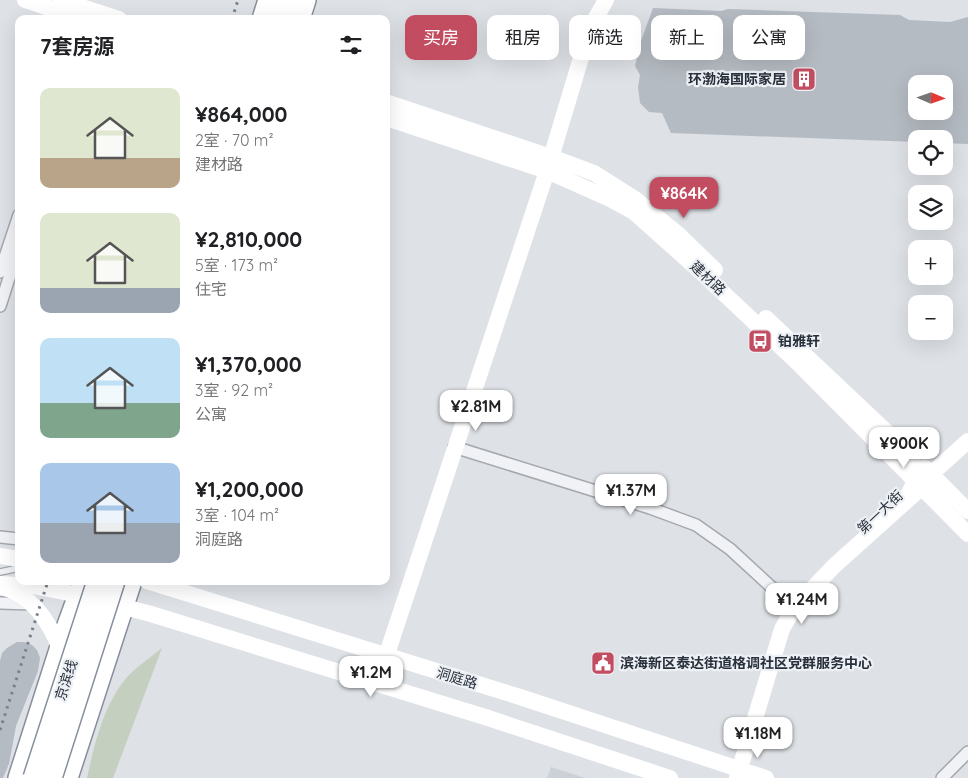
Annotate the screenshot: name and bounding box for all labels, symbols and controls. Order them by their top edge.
chip: 买房 [405,15,477,60]
chip: 租房 [487,15,559,60]
chip: 筛选 [569,15,641,60]
chip: 新上 [651,15,723,60]
chip: 公寓 [733,15,805,60]
icon: filters [337,31,365,59]
text: 7套房源 [40,33,115,59]
building icon: 环渤海国际家居 [791,66,817,92]
place label: 环渤海国际家居 [688,70,786,88]
north arrow [908,75,952,120]
map controls [908,75,953,340]
text: ¥864,000 [195,101,287,127]
icon: home [80,108,140,168]
text: 2室 · 70 m² [195,130,273,150]
button: locate [908,130,953,175]
text: 建材路 [195,154,243,174]
pin: ¥864K [649,176,719,219]
text: ¥864K [660,183,708,203]
button: layers [908,185,953,230]
text: ¥2,810,000 [195,226,302,252]
icon: home [80,233,140,293]
button: + [908,240,953,285]
text: 5室 · 173 m² [195,255,278,275]
street label: 建材路 [687,257,729,299]
text: 住宅 [195,279,227,299]
button: − [908,295,953,340]
bus stop icon: 铂雅轩 [747,328,773,354]
place label: 铂雅轩 [778,332,820,350]
text: ¥1,370,000 [195,351,302,377]
icon: home [80,358,140,418]
text: 3室 · 92 m² [195,380,273,400]
pin: ¥2.81M [435,390,517,432]
text: ¥2.81M [451,396,501,416]
text: 公寓 [195,404,227,424]
pin: ¥900K [869,426,939,469]
text: ¥900K [880,433,928,453]
pin: ¥1.37M [590,474,672,516]
text: ¥1,200,000 [195,476,304,502]
text: ¥1.37M [606,480,656,500]
icon: home [80,483,140,543]
street label: 第一大街 [853,486,907,538]
text: 3室 · 104 m² [195,505,279,525]
text: 洞庭路 [195,529,243,549]
pin: ¥1.24M [761,582,843,625]
text: ¥1.24M [776,589,828,609]
public building icon: 滨海新区泰达街道格调社区党群服务中心 [590,650,616,676]
place label: 滨海新区泰达街道格调社区党群服务中心 [620,654,872,672]
pin: ¥1.2M [336,656,406,698]
street label: 京滨线 [51,657,81,703]
text: ¥1.2M [350,662,392,682]
street label: 洞庭路 [434,663,480,693]
pin: ¥1.18M [717,716,799,759]
text: ¥1.18M [734,723,782,743]

